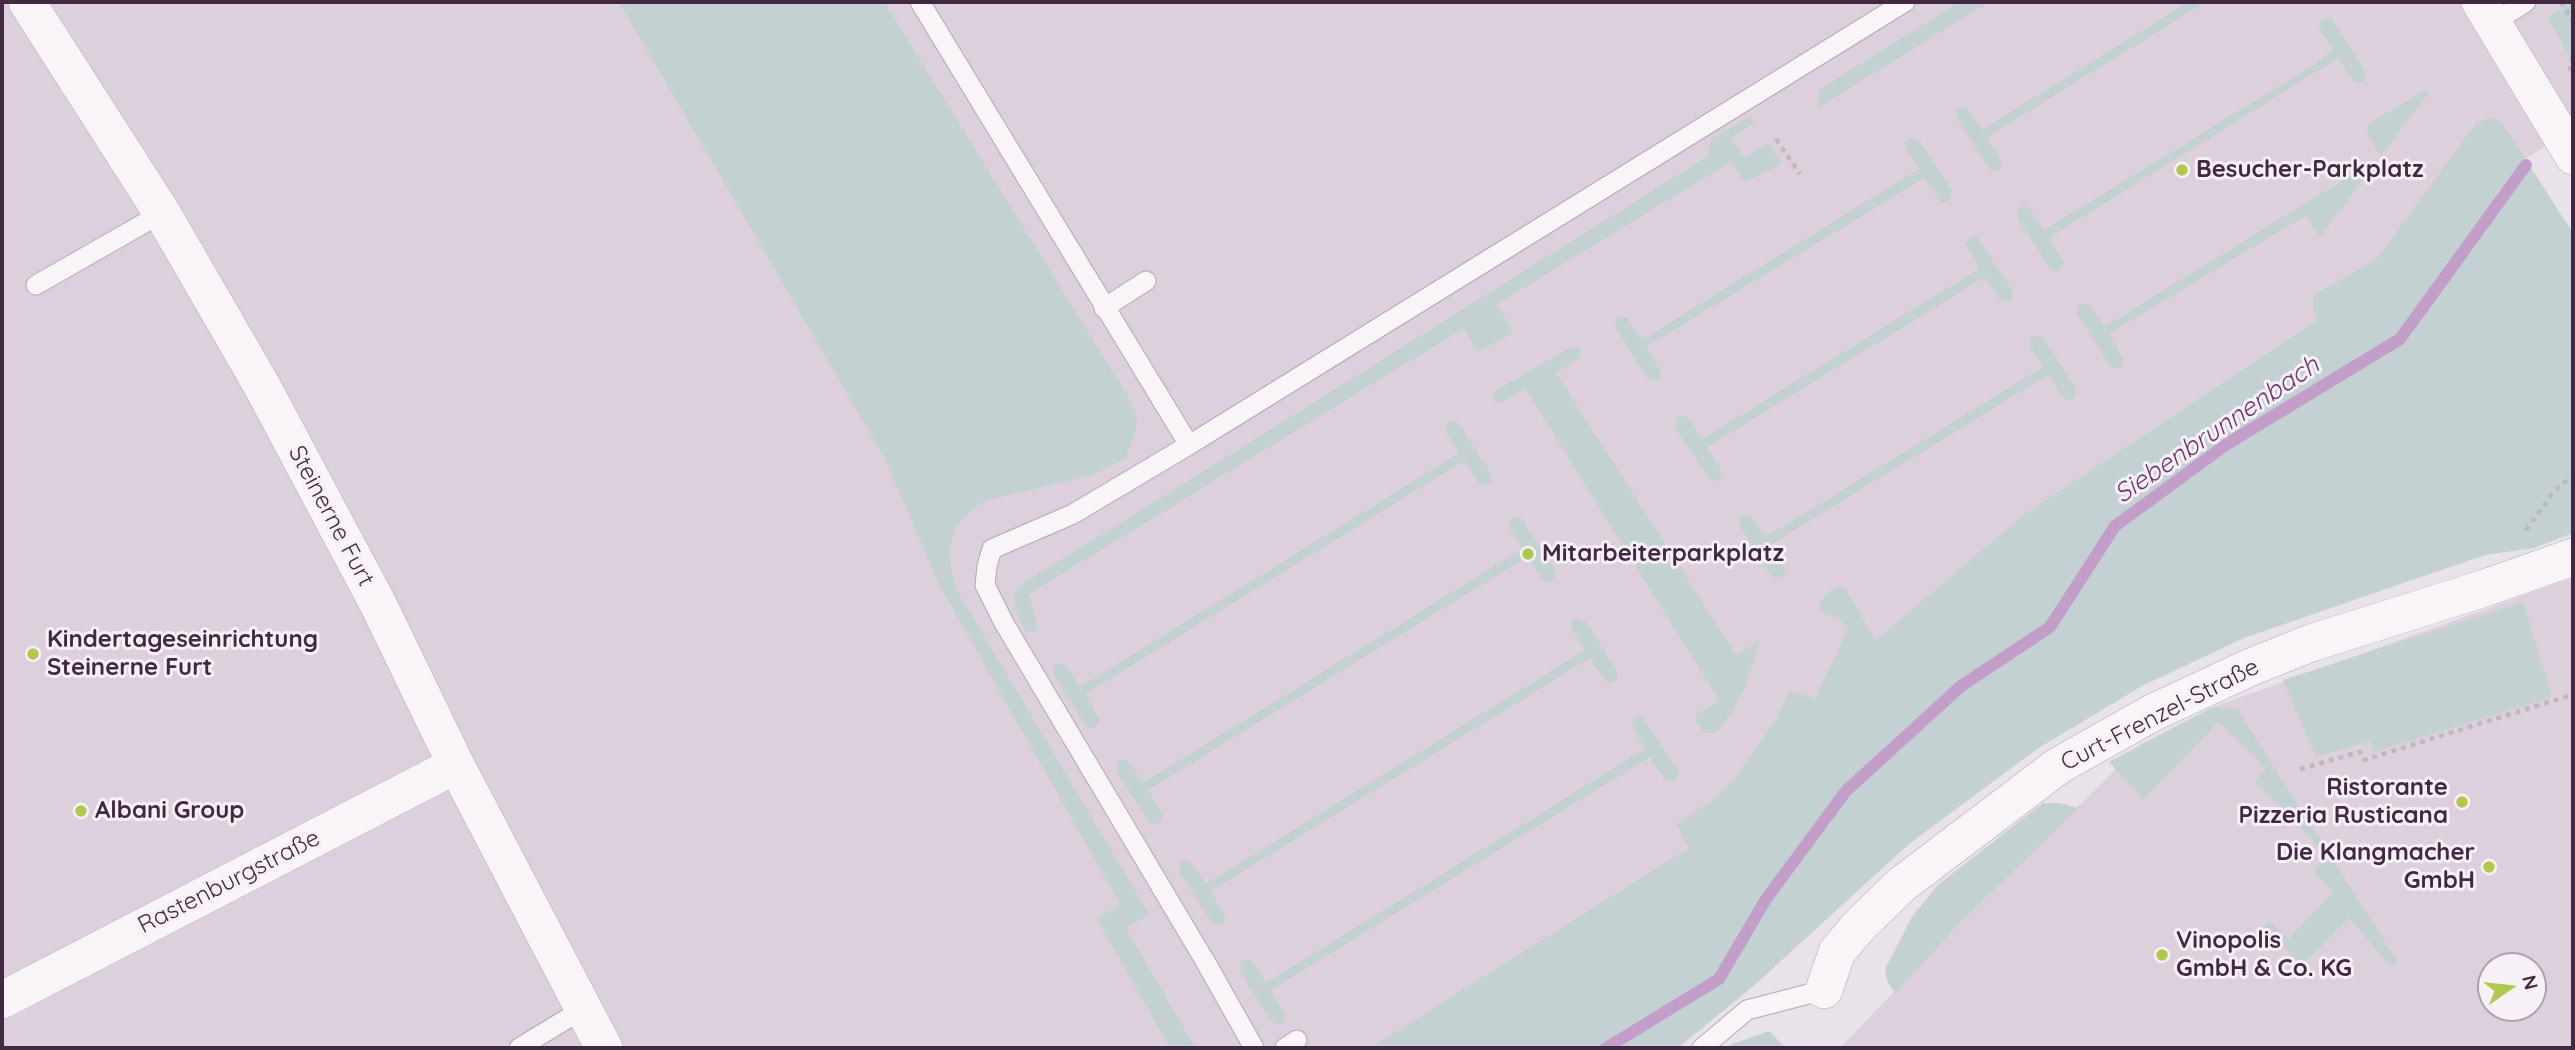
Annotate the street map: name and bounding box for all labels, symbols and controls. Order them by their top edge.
place label: Besucher-Parkplatz [2196,156,2424,184]
marker: Besucher-Parkplatz [2174,162,2190,178]
water label: Siebenbrunnenbach [2109,350,2325,510]
street label: Steinerne Furt [282,441,380,591]
place label: Mitarbeiterparkplatz [1542,540,1784,568]
marker: Mitarbeiterparkplatz [1520,546,1536,562]
place label: Kindertageseinrichtung Steinerne Furt [47,626,318,682]
marker: Kindertageseinrichtung Steinerne Furt [25,646,41,662]
street label: Curt-Frenzel-Straße [2056,653,2264,777]
place label: Ristorante Pizzeria Rusticana [2239,774,2448,830]
marker: Ristorante Pizzeria Rusticana [2454,794,2470,810]
place label: Albani Group [95,797,244,825]
marker: Albani Group [73,803,89,819]
street label: Rastenburgstraße [133,824,325,940]
place label: Die Klangmacher GmbH [2276,839,2475,895]
marker: Die Klangmacher GmbH [2481,859,2497,875]
place label: Vinopolis GmbH & Co. KG [2176,927,2352,983]
marker: Vinopolis GmbH & Co. KG [2154,947,2170,963]
north arrow [2477,952,2547,1022]
text: N [2517,973,2544,992]

